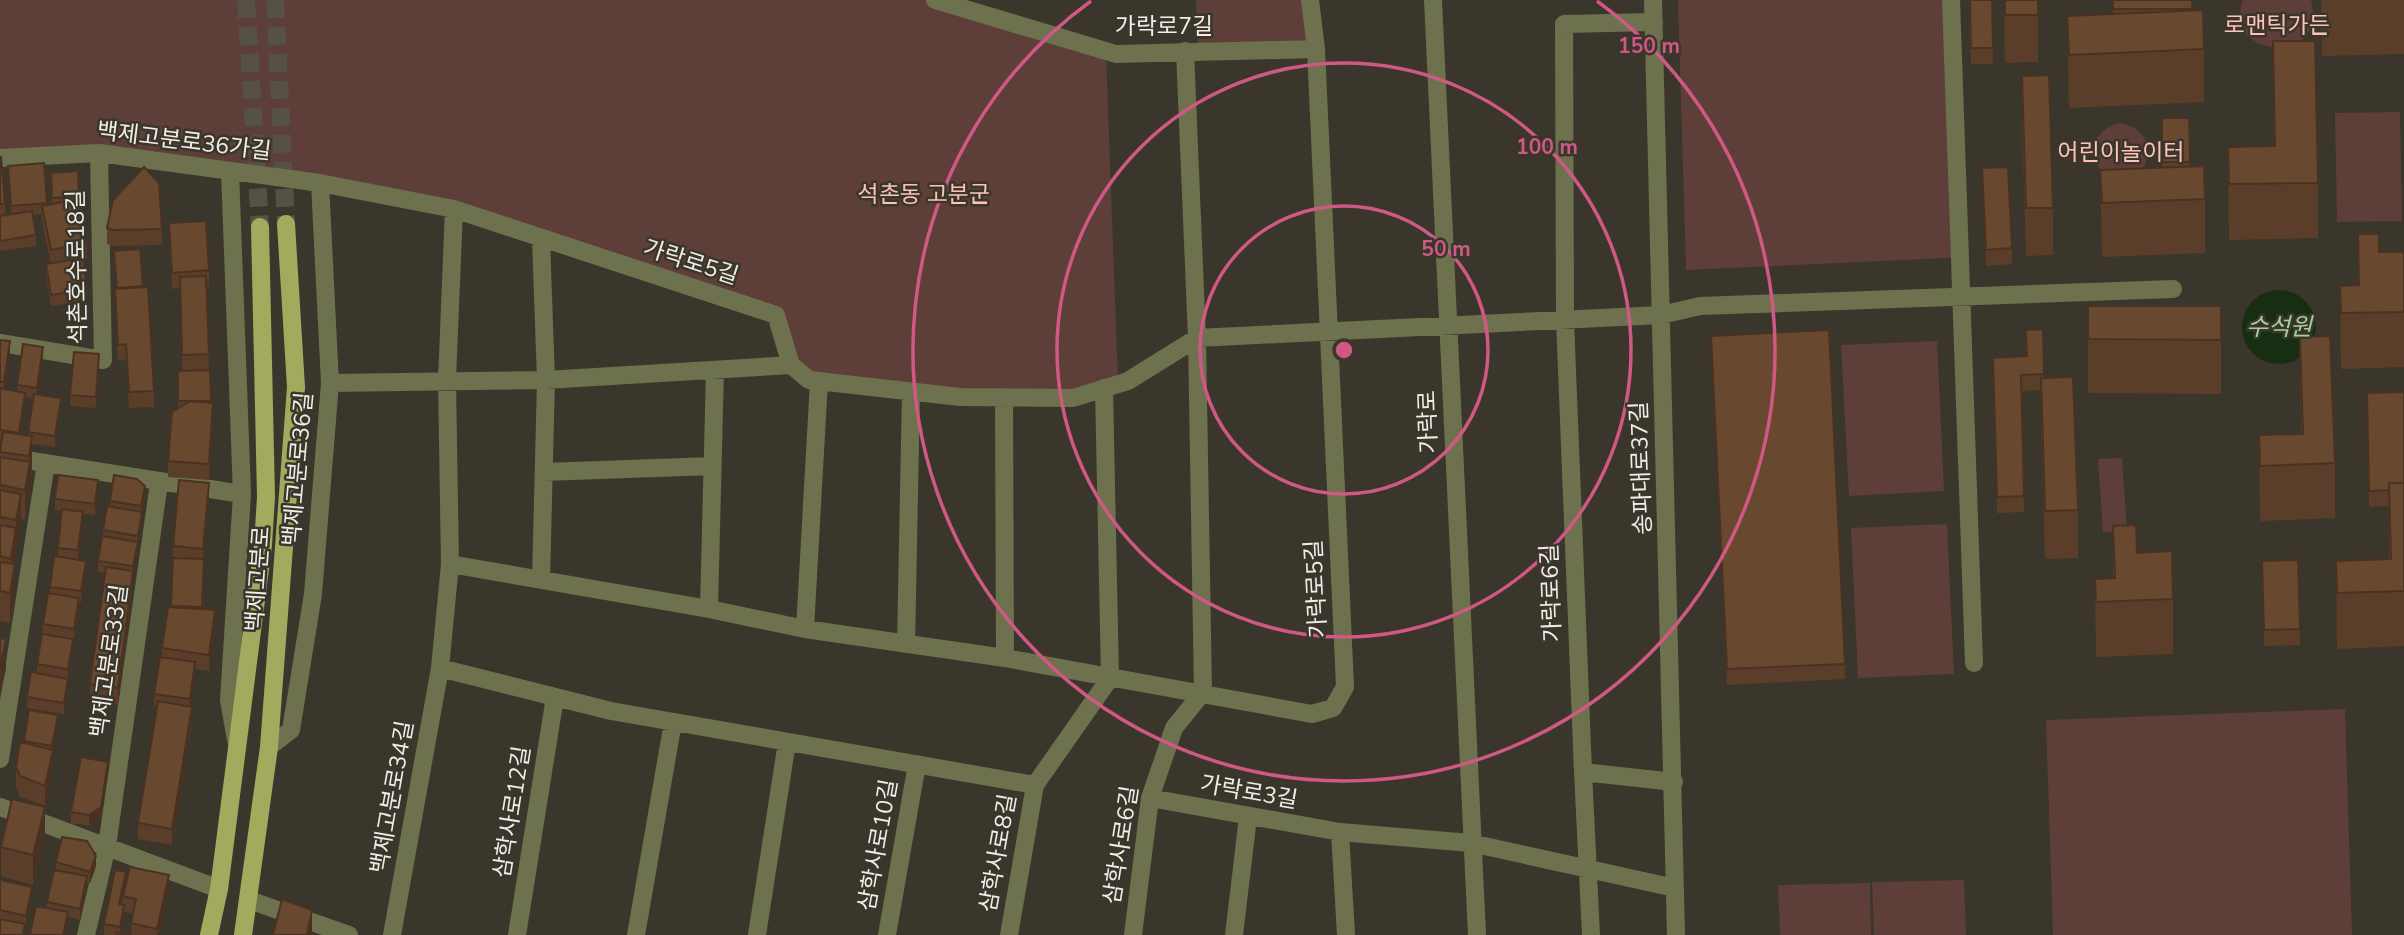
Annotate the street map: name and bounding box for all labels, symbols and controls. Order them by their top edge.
park label: 로맨틱가든 [2224,10,2330,41]
street label: 가락로7길 [1115,11,1213,42]
text: 150 m [1618,32,1680,60]
street label: 백제고분로36가길 [95,115,273,167]
text: 100 m [1516,133,1578,161]
park label: 어린이놀이터 [2058,137,2184,168]
park label: 석촌동 고분군 [858,179,990,210]
street label: 석촌호수로18길 [60,189,94,345]
street label: 가락로5길 [639,232,743,292]
text: 50 m [1421,235,1471,263]
water label: 수석원 [2246,311,2314,343]
centre of rings [1332,338,1356,362]
street label: 가락로 [1411,390,1445,454]
street label: 백제고분로36길 [276,391,320,547]
street label: 송파대로37길 [1623,401,1659,535]
street label: 백제고분로 [239,525,277,633]
street label: 가락로5길 [1298,539,1334,639]
street label: 가락로6길 [1534,543,1568,643]
street label: 백제고분로33길 [83,582,135,740]
street label: 백제고분로34길 [363,718,421,876]
street label: 삼학사로12길 [486,744,538,880]
street label: 가락로3길 [1198,768,1300,816]
street label: 삼학사로10길 [851,777,905,913]
street label: 삼학사로6길 [1096,784,1146,906]
street label: 삼학사로8길 [972,791,1024,915]

